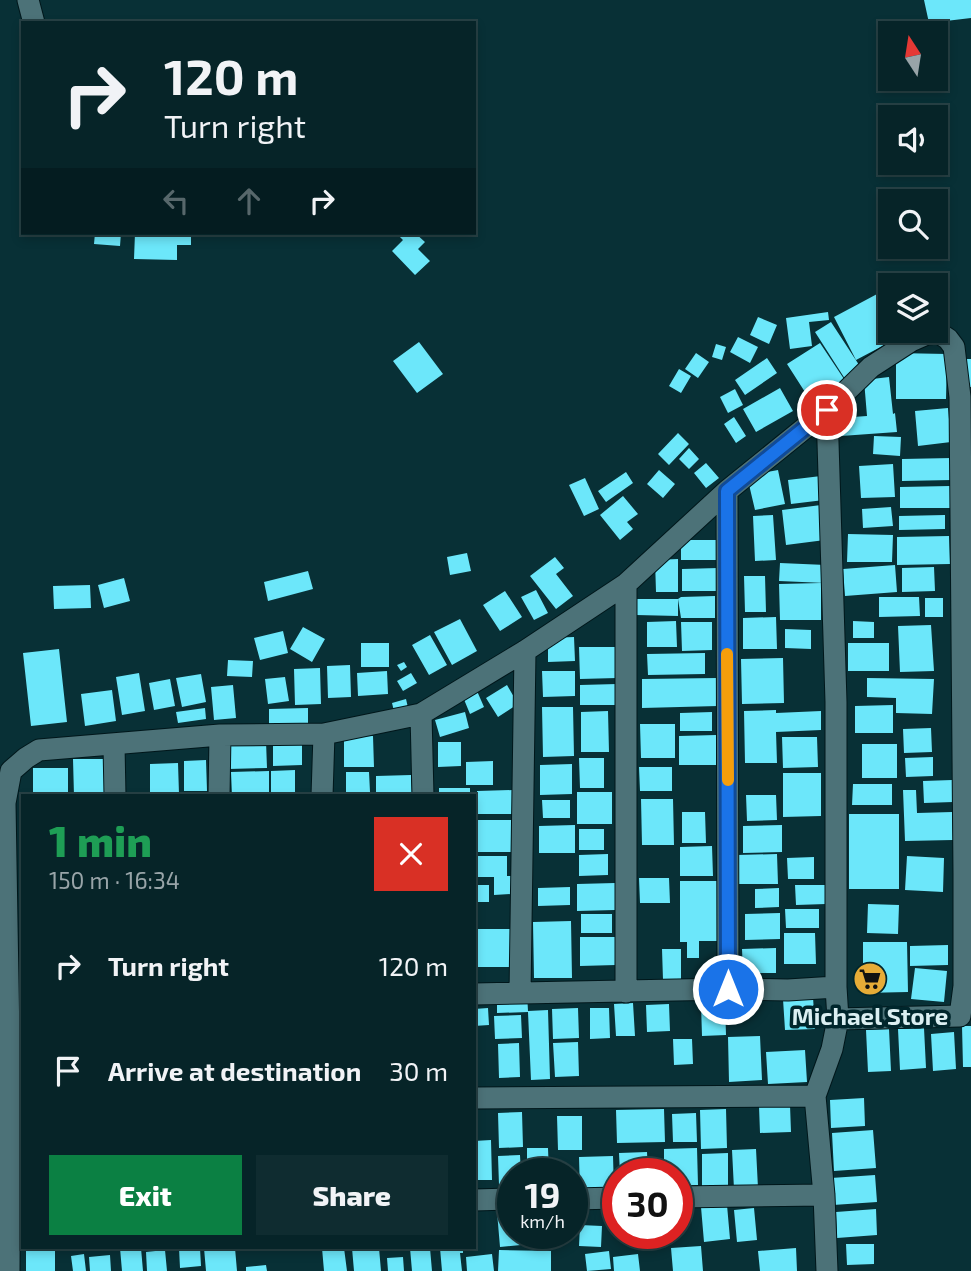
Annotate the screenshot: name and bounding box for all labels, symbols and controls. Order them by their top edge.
north arrow [878,21,948,91]
map controls [878,21,948,343]
text: 120 m [164,46,298,105]
icon: right [49,49,140,140]
button: sound [878,105,948,175]
text: Turn right [164,106,306,144]
icon: left [157,182,195,220]
icon: ahead [230,182,268,220]
icon: right [303,182,341,220]
button: search [878,189,948,259]
button: layers [878,273,948,343]
pin [797,380,857,440]
icon: arrive [808,391,846,429]
text: 1 min [49,815,152,865]
button: close [374,817,448,891]
text: 150 m · 16:34 [49,866,180,894]
icon: right [49,947,87,985]
text: Turn right [108,950,229,981]
text: 120 m [379,950,448,981]
position arrow [691,952,765,1026]
supermarket icon: Michael Store [851,960,889,998]
place label: Michael Store [792,1001,948,1030]
icon: arrive [49,1052,87,1090]
text: Arrive at destination [108,1055,361,1086]
text: 30 m [389,1055,448,1086]
button: Exit [49,1155,242,1235]
button: Share [256,1155,448,1235]
speed limit sign: 30 [602,1158,693,1249]
text: 19 [525,1173,560,1215]
text: km/h [520,1210,565,1232]

